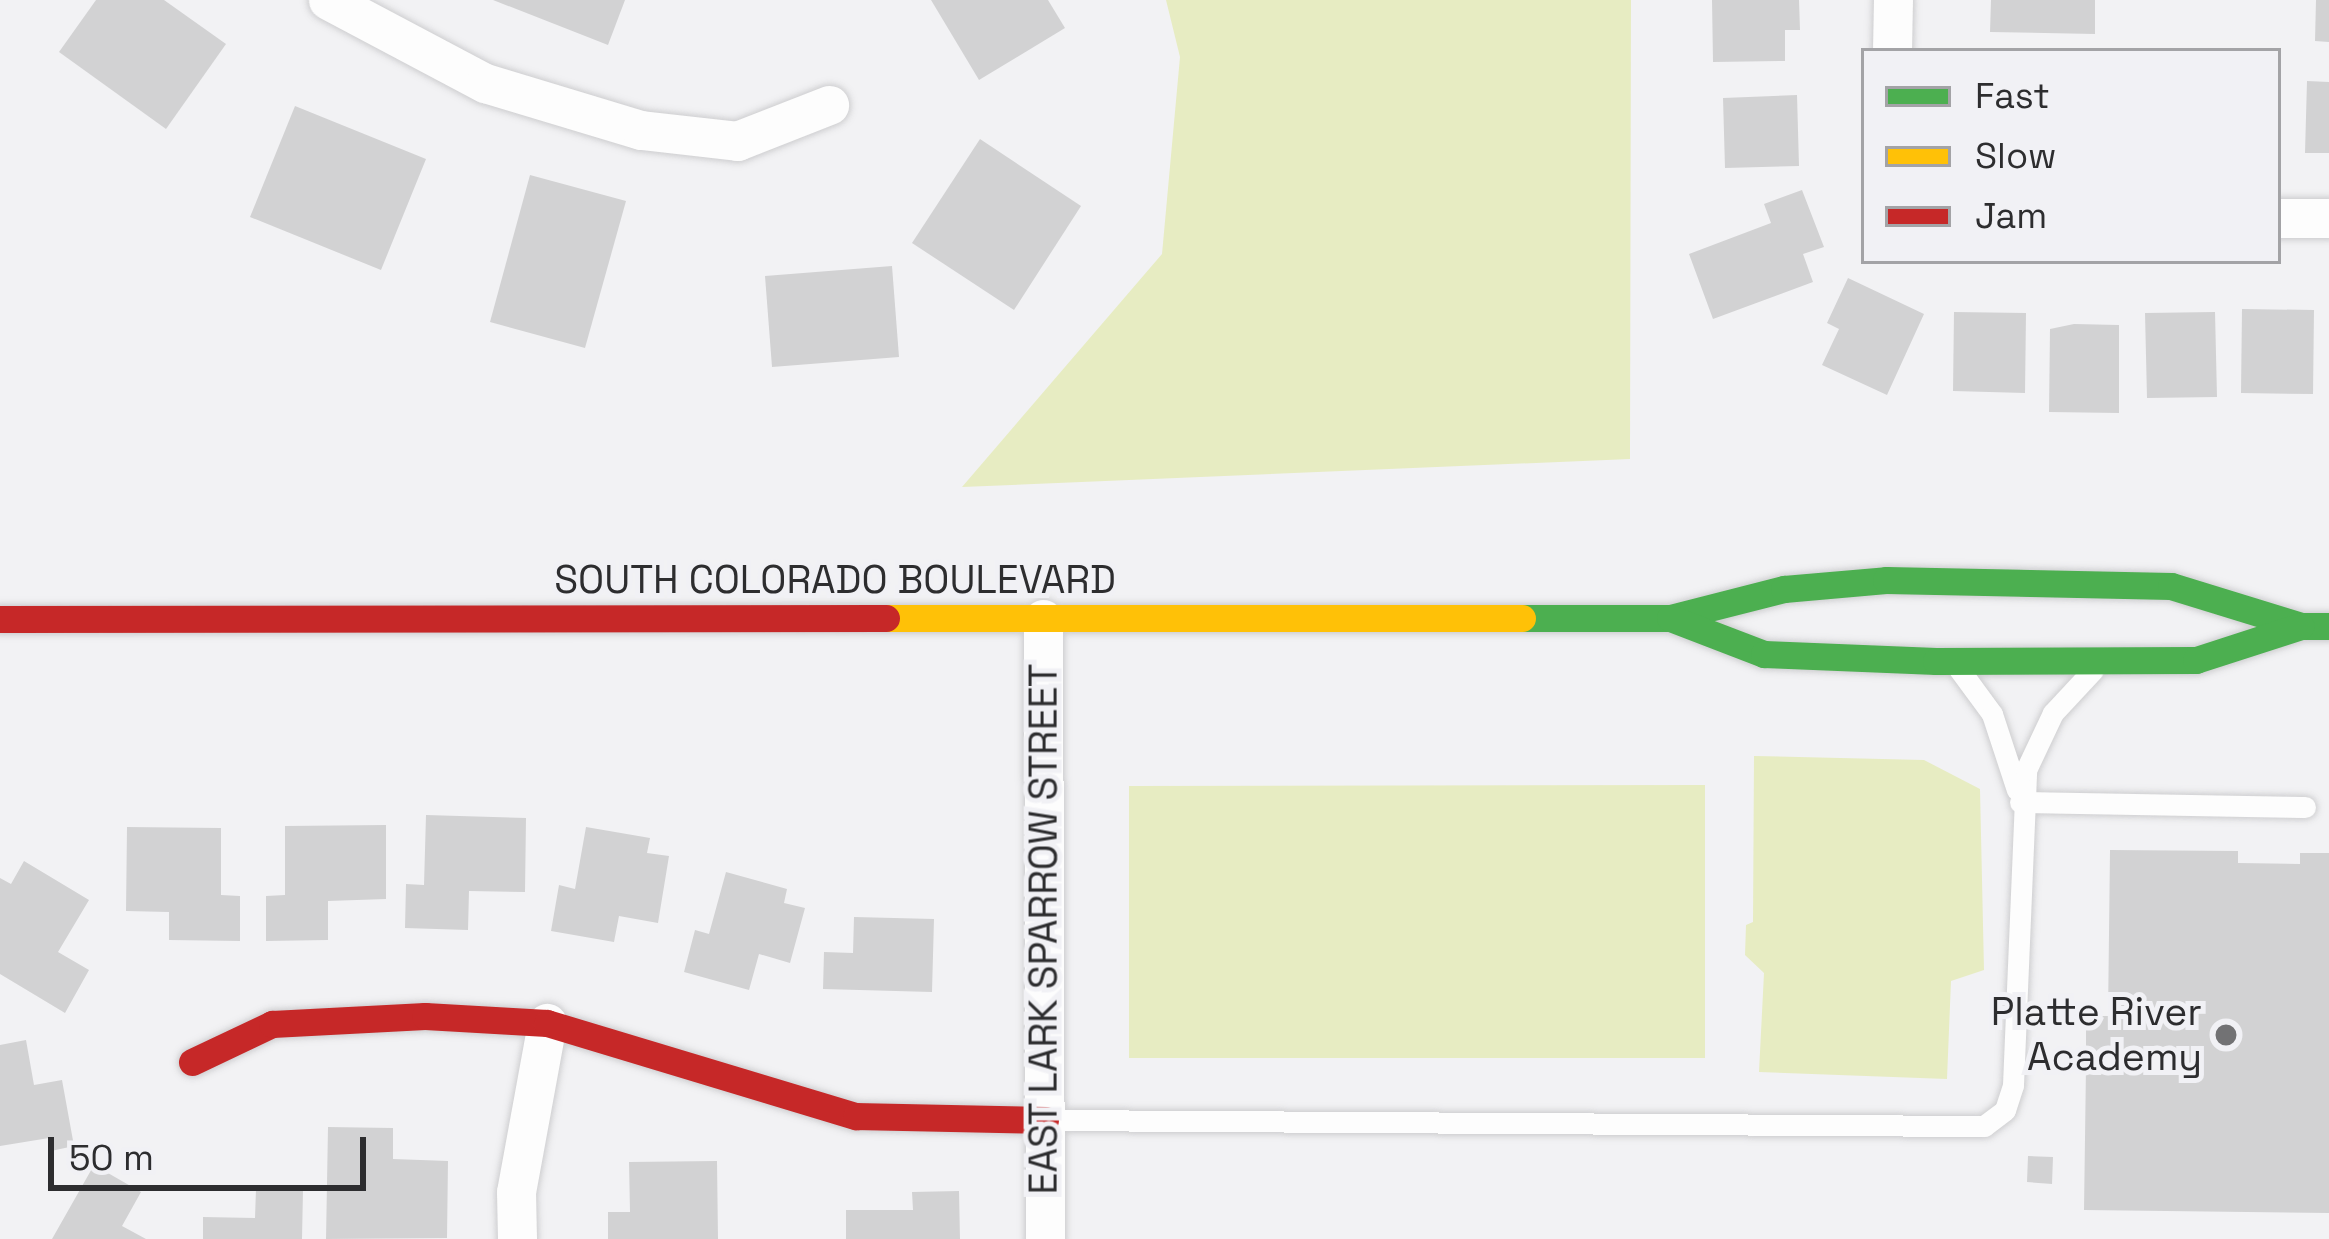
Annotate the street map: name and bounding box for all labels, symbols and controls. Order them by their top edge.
legend [1861,48,2281,264]
text: Fast [1975,73,2050,119]
text: Slow [1975,133,2057,179]
text: Jam [1975,193,2047,239]
street label: SOUTH COLORADO BOULEVARD [554,557,1116,603]
street label: EAST LARK SPARROW STREET [1021,663,1067,1195]
place label: Platte River Academy [1991,990,2202,1081]
marker: Platte River Academy [2213,1022,2239,1048]
scale bar [54,1113,372,1187]
text: 50 m [69,1135,154,1181]

